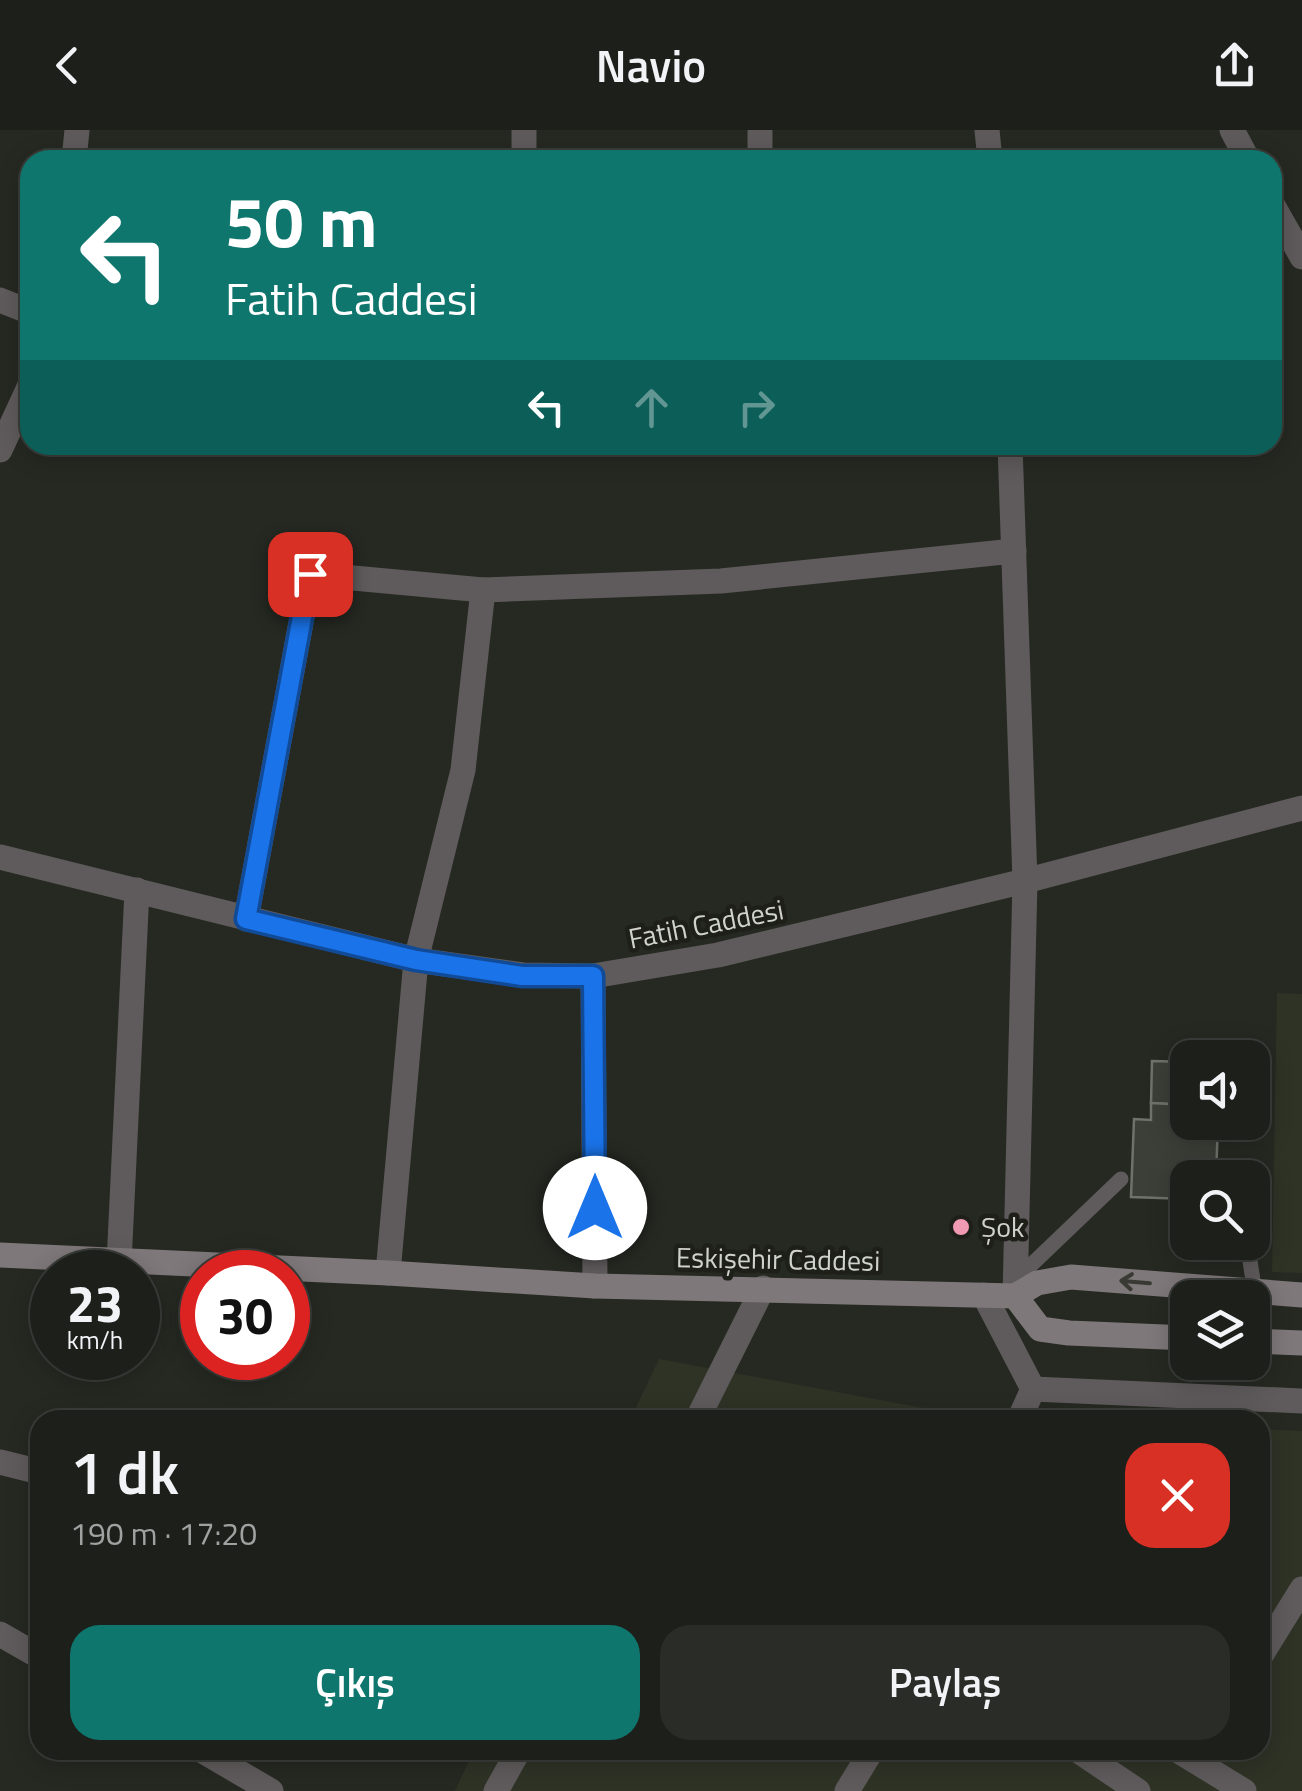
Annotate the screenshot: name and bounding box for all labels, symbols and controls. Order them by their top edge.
text: Navio [596,31,706,99]
icon: back [40,38,95,93]
icon: share [1207,38,1262,93]
text: 50 m [225,168,378,274]
icon: left [60,190,190,320]
text: Fatih Caddesi [225,264,478,332]
icon: left [519,380,574,435]
icon: ahead [624,380,679,435]
icon: right [729,380,784,435]
pin [268,532,353,617]
icon: arrive [283,547,338,602]
street label: Fatih Caddesi [625,887,787,960]
map controls [1170,1040,1270,1380]
button: sound [1170,1040,1270,1140]
position arrow [543,1156,647,1260]
button: search [1170,1160,1270,1260]
place label: Şok [981,1205,1024,1248]
marker: Şok [950,1216,972,1238]
street label: Eskişehir Caddesi [675,1235,881,1282]
speed limit sign: 30 [180,1250,310,1380]
text: 23 [67,1265,123,1341]
one-way arrow [1119,1273,1152,1292]
button: layers [1170,1280,1270,1380]
text: km/h [67,1321,123,1359]
text: 1 dk [70,1426,179,1517]
button: close [1125,1443,1230,1548]
text: 190 m · 17:20 [70,1509,257,1557]
button: Çıkış [70,1625,640,1740]
button: Paylaş [660,1625,1230,1740]

